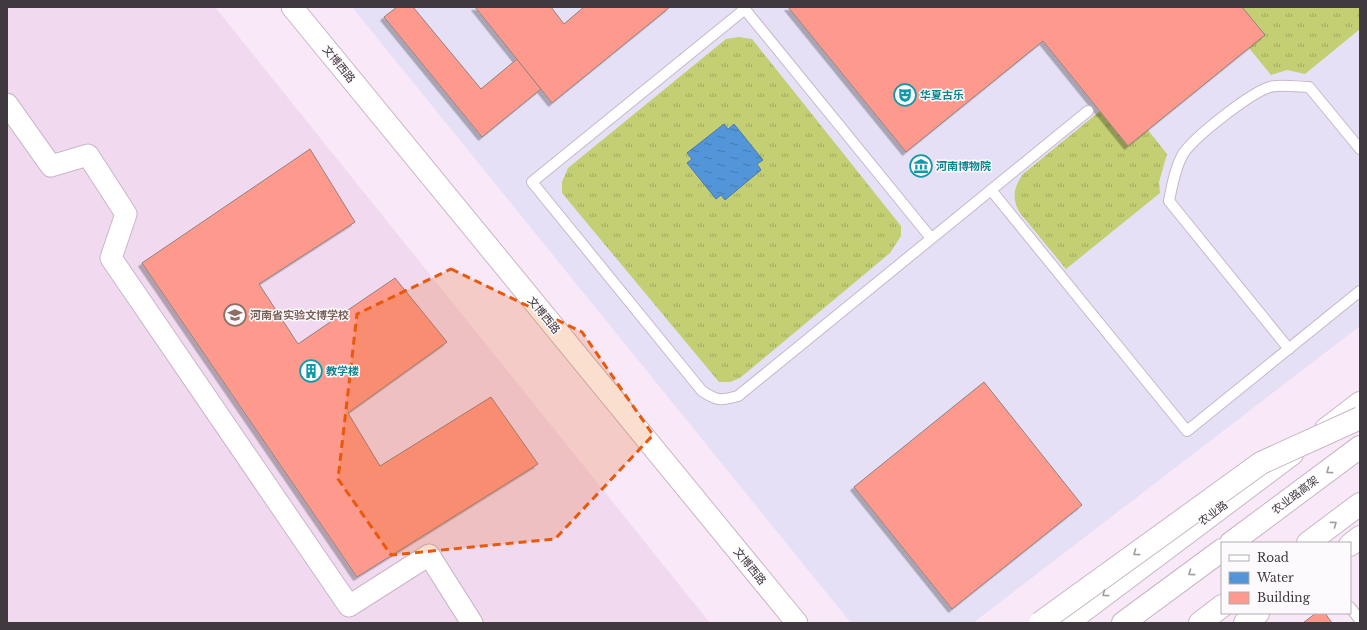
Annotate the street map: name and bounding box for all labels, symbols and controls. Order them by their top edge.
street label: 文博西路 [320,42,358,86]
theatre icon: 华夏古乐 [892,82,918,108]
place label: 华夏古乐 [920,88,964,102]
museum icon: 河南博物院 [908,153,934,179]
place label: 河南博物院 [936,159,991,173]
street label: 文博西路 [525,293,563,337]
school or university icon: 河南省实验文博学校 [222,302,248,328]
place label: 河南省实验文博学校 [250,308,349,322]
building icon: 教学楼 [298,358,324,384]
place label: 教学楼 [326,364,359,378]
one-way arrow [1326,466,1333,473]
street label: 农业路高架 [1269,473,1321,517]
street label: 农业路 [1196,497,1230,529]
one-way arrow [1330,521,1337,529]
legend [1221,542,1351,614]
street label: 文博西路 [731,544,769,588]
one-way arrow [1133,548,1140,556]
text: Road [1257,550,1289,565]
one-way arrow [1188,568,1195,575]
text: Water [1256,570,1294,585]
one-way arrow [1102,590,1109,597]
text: Building [1257,590,1311,605]

